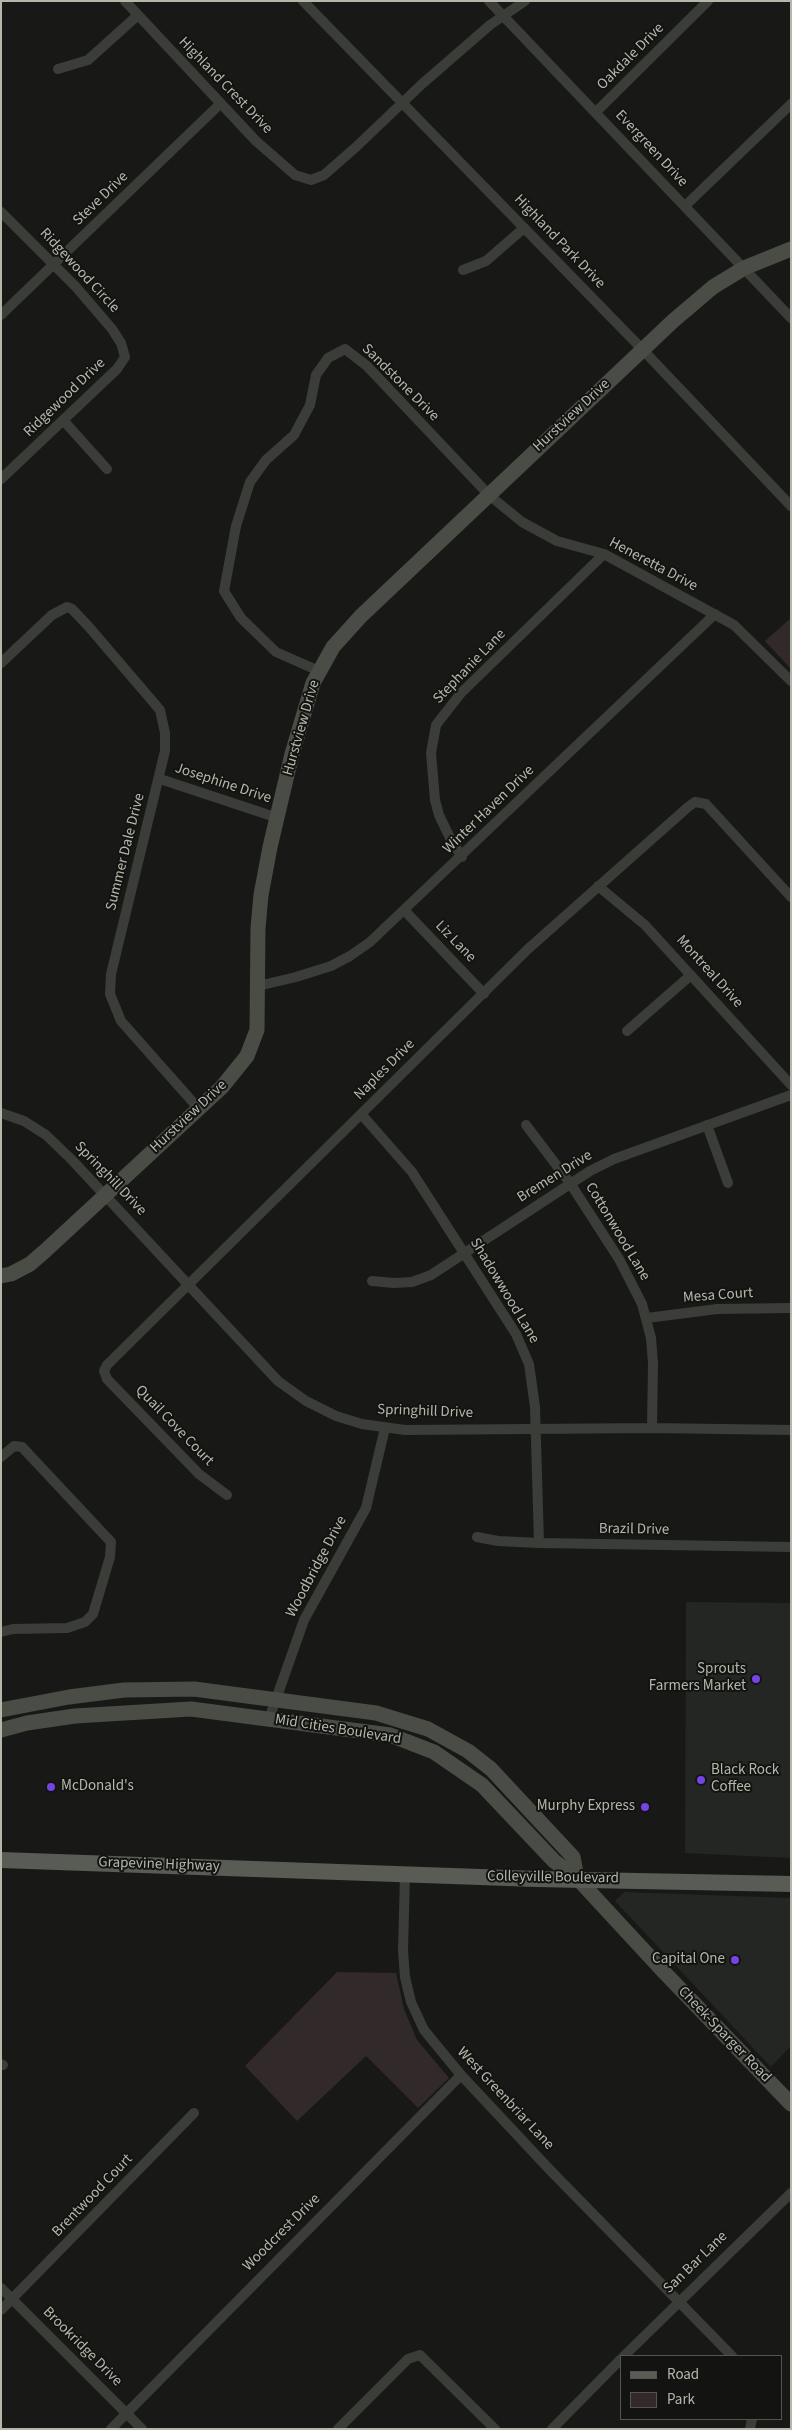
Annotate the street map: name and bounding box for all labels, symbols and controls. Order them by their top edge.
street label: Oakdale Drive [594,20,668,94]
street label: Highland Crest Drive [174,34,276,138]
street label: Evergreen Drive [611,107,691,191]
street label: Steve Drive [70,168,132,230]
street label: Highland Park Drive [510,191,608,293]
street label: Ridgewood Circle [35,225,123,317]
street label: Sandstone Drive [357,340,443,426]
street label: Ridgewood Drive [21,355,109,441]
street label: Hurstview Drive [530,376,614,456]
street label: Heneretta Drive [606,534,700,596]
street label: Stephanie Lane [430,626,510,708]
street label: Hurstview Drive [280,678,324,778]
street label: Josephine Drive [173,760,273,808]
street label: Winter Haven Drive [440,762,538,858]
street label: Summer Dale Drive [103,791,149,913]
street label: Liz Lane [431,917,479,967]
street label: Montreal Drive [672,932,746,1012]
street label: Naples Drive [351,1036,419,1104]
street label: Hurstview Drive [147,1077,231,1157]
street label: Springhill Drive [70,1138,150,1220]
street label: Bremen Drive [514,1147,596,1207]
street label: Cottonwood Lane [581,1180,653,1284]
street label: Shadowwood Lane [465,1235,543,1347]
street label: Mesa Court [682,1285,754,1307]
street label: Quail Cove Court [131,1382,217,1470]
street label: Springhill Drive [377,1401,473,1423]
street label: Woodbridge Drive [283,1513,351,1621]
street label: Brazil Drive [599,1520,669,1540]
place label: Sprouts Farmers Market [649,1661,746,1696]
marker: Sprouts Farmers Market [750,1673,762,1685]
street label: Mid Cities Boulevard [273,1711,403,1749]
place label: Black Rock Coffee [711,1762,779,1797]
marker: Black Rock Coffee [695,1774,707,1786]
place label: McDonald's [61,1778,134,1796]
marker: McDonald's [45,1781,57,1793]
place label: Murphy Express [537,1798,635,1816]
marker: Murphy Express [639,1801,651,1813]
street label: Grapevine Highway [98,1854,220,1876]
street label: Colleyville Boulevard [487,1868,619,1888]
place label: Capital One [652,1951,725,1969]
marker: Capital One [729,1954,741,1966]
street label: Cheek-Sparger Road [674,1983,774,2087]
street label: West Greenbriar Lane [453,2044,557,2154]
street label: Brentwood Court [49,2151,137,2241]
street label: Woodcrest Drive [239,2190,325,2276]
street label: San Bar Lane [660,2228,732,2298]
street label: Brookridge Drive [38,2303,126,2391]
legend [620,2355,782,2420]
text: Road [667,2364,699,2385]
text: Park [667,2389,695,2410]

